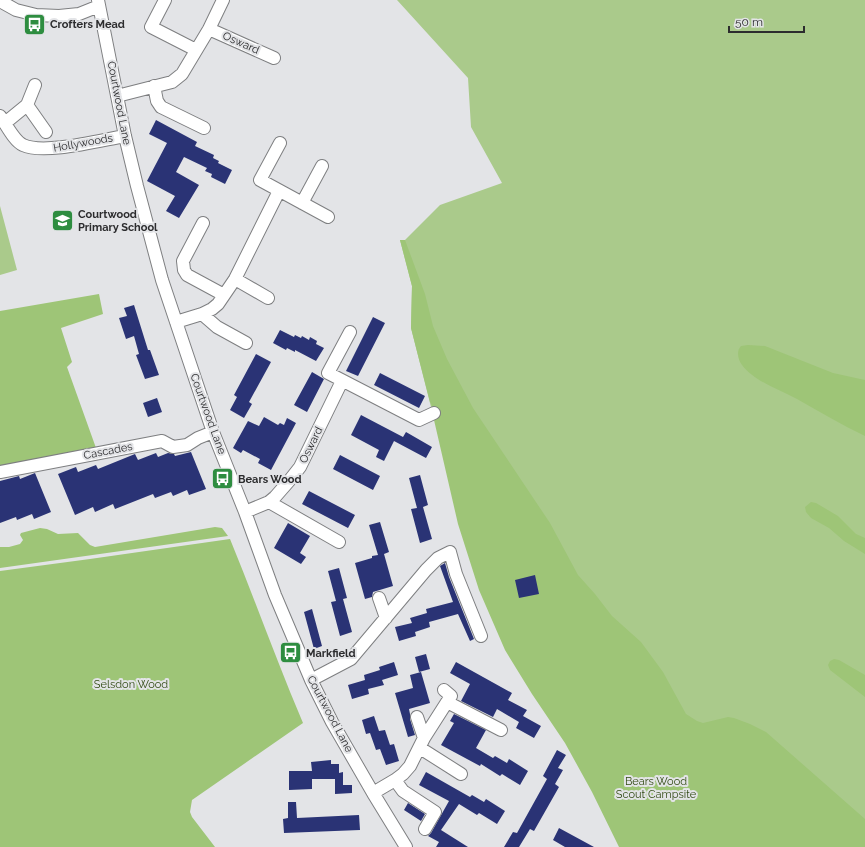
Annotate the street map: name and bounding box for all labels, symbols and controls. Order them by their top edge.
scale bar [729,8,804,34]
bus stop icon: Crofters Mead [22,11,48,37]
text: 50 m [735,15,763,29]
place label: Crofters Mead [50,18,125,31]
street label: Osward [221,29,262,57]
street label: Courtwood Lane [105,60,134,146]
street label: Hollywoods [52,131,114,155]
school or university icon: Courtwood Primary School [50,207,76,233]
place label: Courtwood Primary School [78,208,158,234]
street label: Courtwood Lane [187,372,229,457]
street label: Osward [297,425,325,465]
street label: Cascades [82,440,134,462]
bus stop icon: Bears Wood [209,466,235,492]
place label: Bears Wood [238,473,302,486]
bus stop icon: Markfield [278,640,304,666]
place label: Markfield [306,647,356,660]
street label: Courtwood Lane [304,673,356,755]
park label: Selsdon Wood [94,678,168,691]
park label: Bears Wood Scout Campsite [616,775,697,801]

